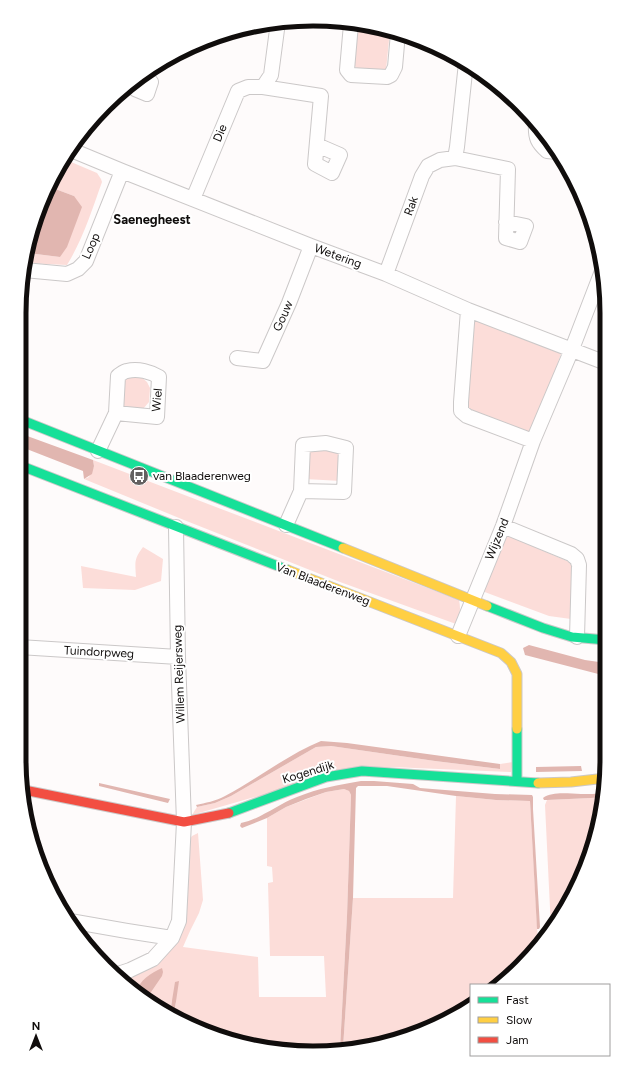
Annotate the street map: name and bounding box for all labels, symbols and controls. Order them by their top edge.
street label: Die [210,122,230,144]
street label: Rak [401,194,421,218]
district label: Saenegheest [113,212,191,227]
street label: Loop [79,231,103,261]
street label: Wetering [312,241,364,271]
street label: Gouw [270,298,296,334]
street label: Wiel [149,388,165,412]
bus stop icon: van Blaaderenweg [128,465,150,487]
place label: van Blaaderenweg [153,469,251,483]
street label: Wijzend [482,516,512,562]
street label: Van Blaaderenweg [274,560,372,608]
street label: Willem Reijersweg [170,625,188,723]
street label: Tuindorpweg [64,643,134,661]
street label: Kogendijk [280,757,336,786]
legend [470,984,610,1056]
text: Fast [506,993,529,1007]
text: Slow [506,1013,533,1027]
north arrow [16,1016,56,1056]
text: N [32,1020,40,1033]
text: Jam [506,1033,529,1047]

